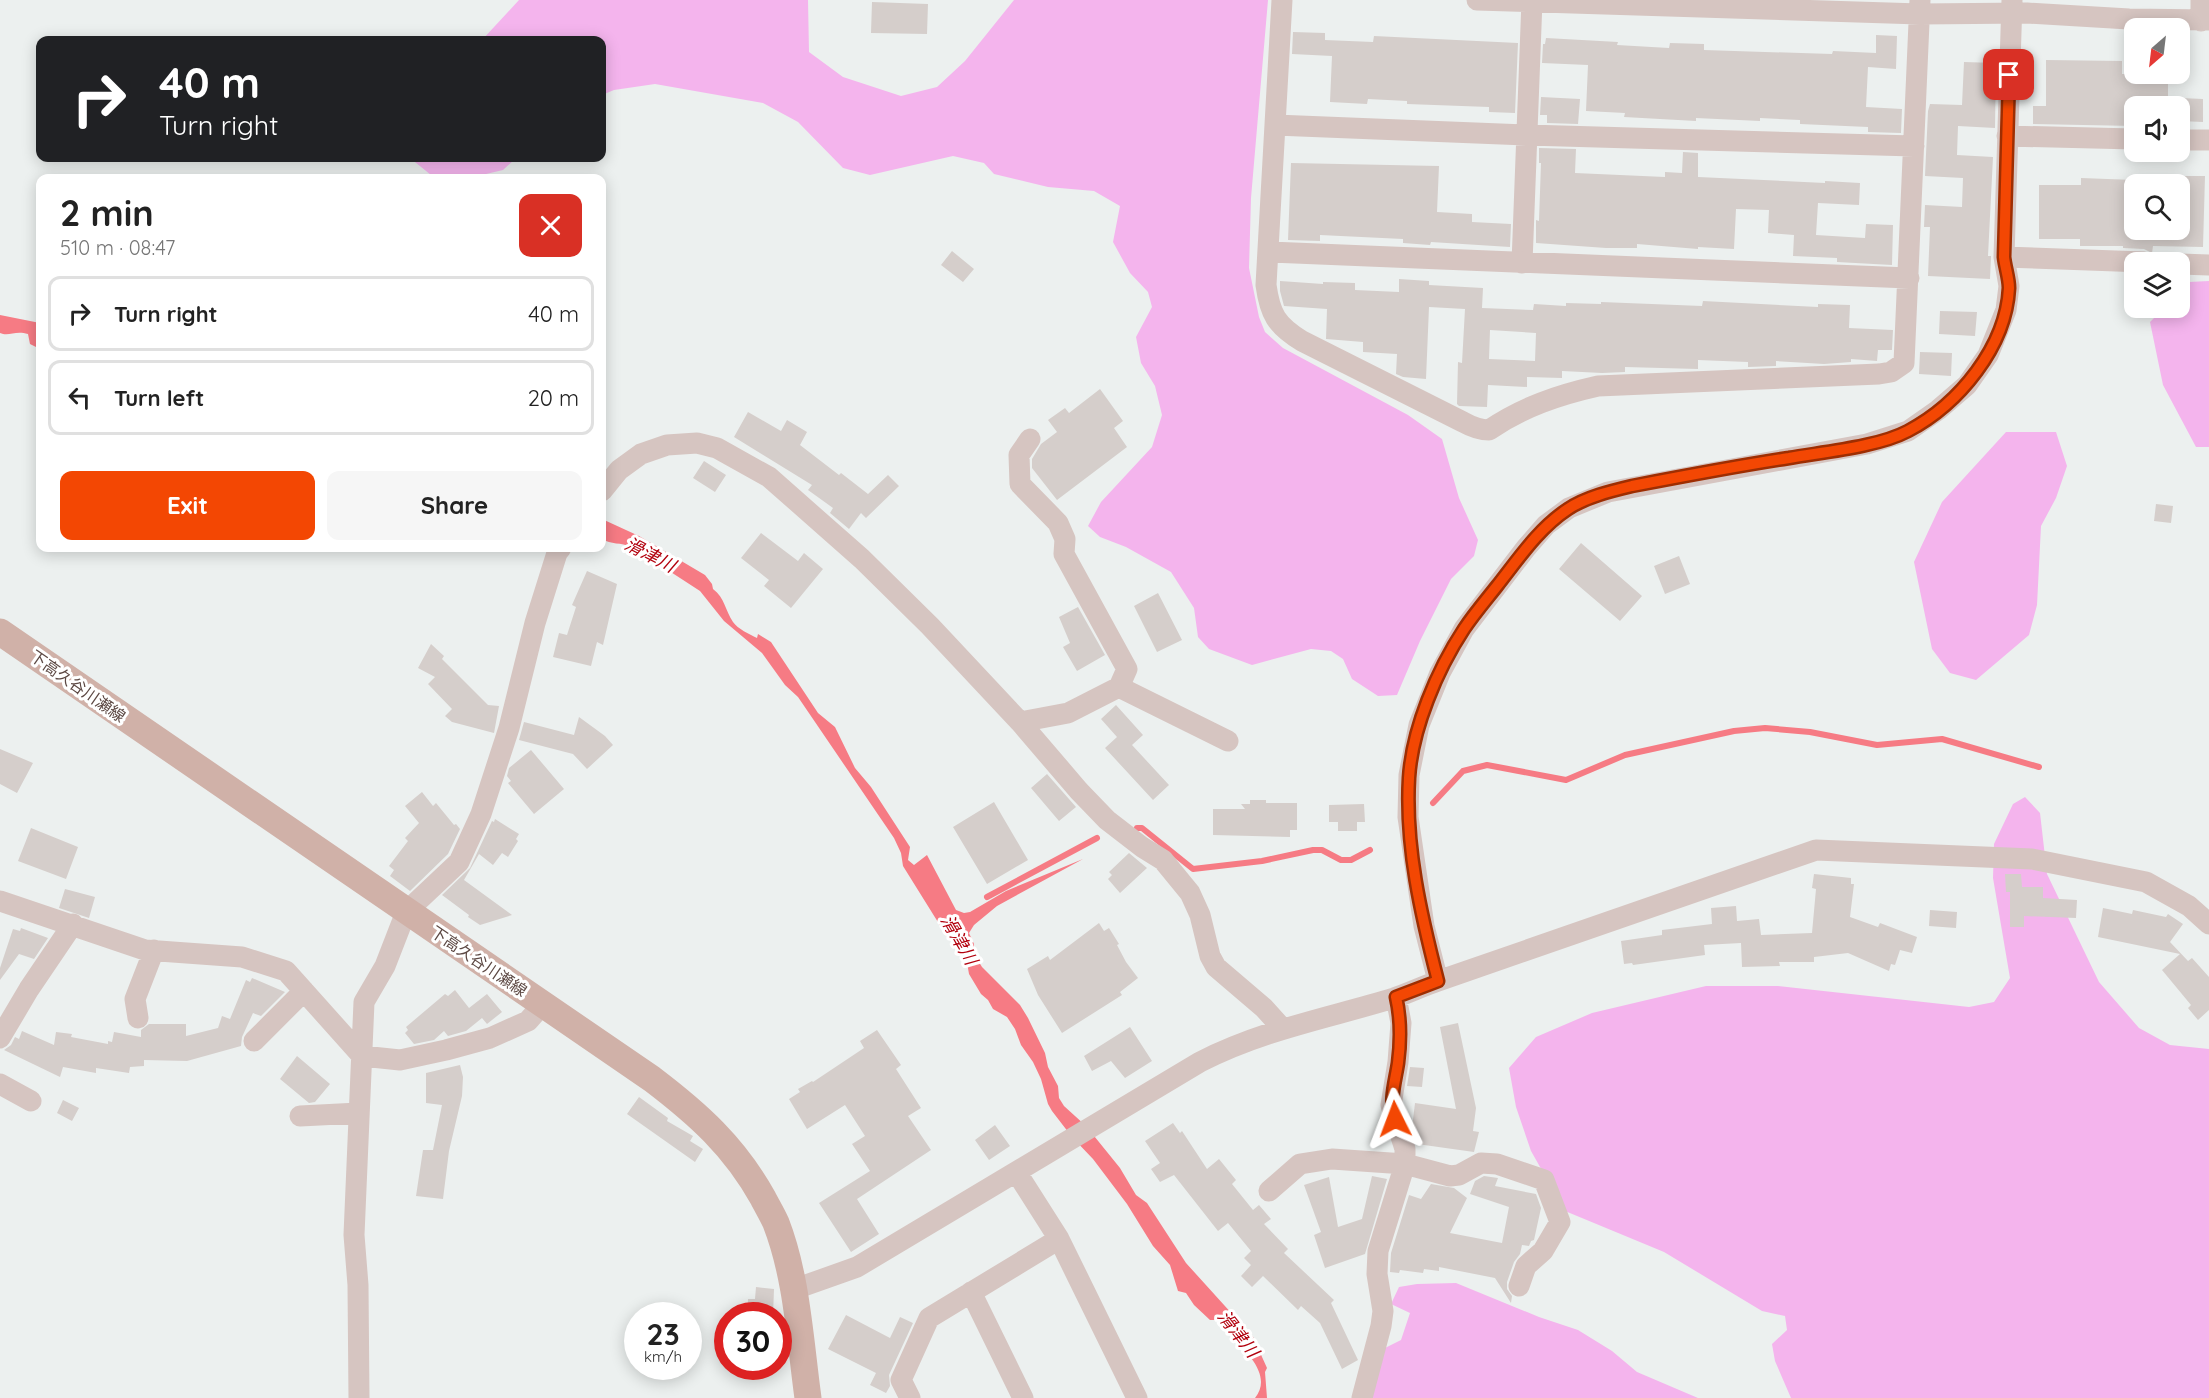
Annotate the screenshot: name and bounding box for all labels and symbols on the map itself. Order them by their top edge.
north arrow [2124,18,2190,84]
pin [1983,49,2034,100]
water label: 滑津川 [621,532,681,578]
street label: 下高久谷川瀬線 [26,646,130,726]
water label: 滑津川 [936,911,984,971]
street label: 下高久谷川瀬線 [427,921,531,1001]
position arrow [1363,1087,1427,1151]
speed limit sign: 30 [714,1302,792,1380]
water label: 滑津川 [1213,1305,1265,1364]

